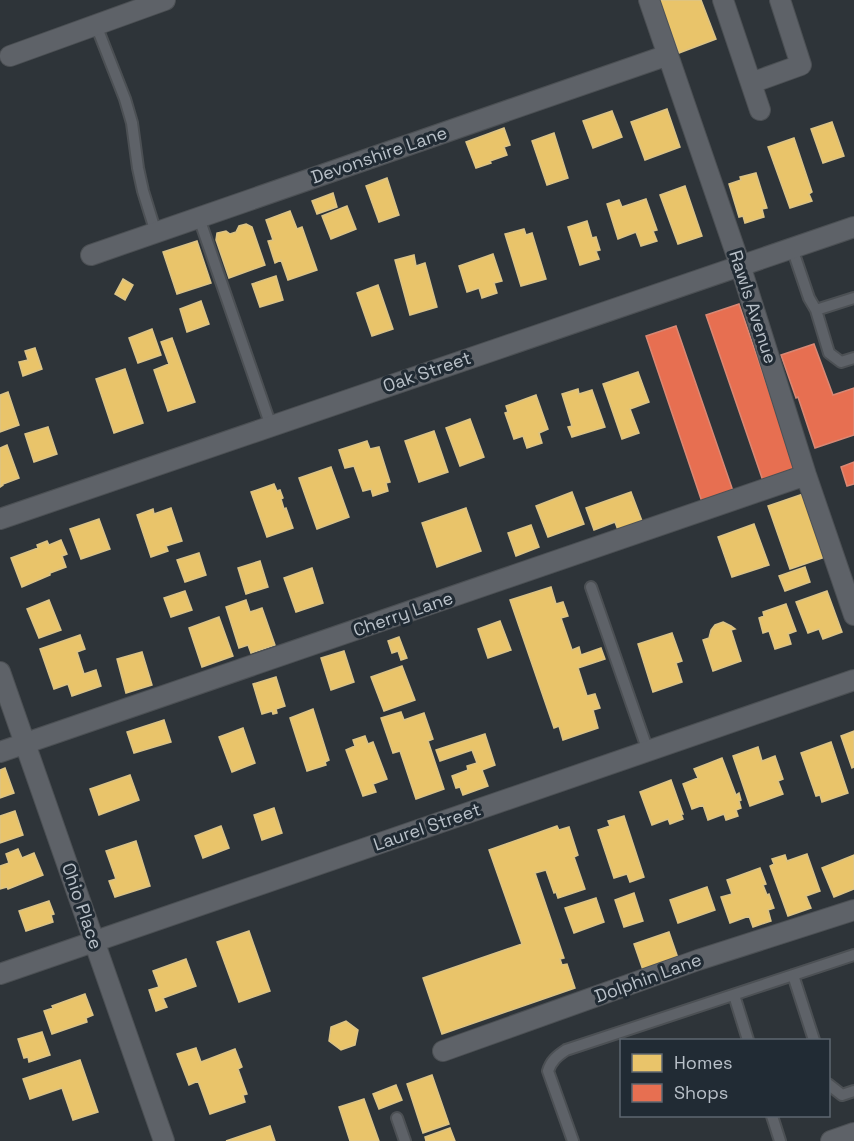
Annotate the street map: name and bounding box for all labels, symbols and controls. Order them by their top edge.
street label: Devonshire Lane [308,120,450,189]
street label: Rawls Avenue [724,247,783,366]
street label: Oak Street [380,346,474,397]
street label: Cherry Lane [350,586,456,641]
street label: Laurel Street [370,797,484,856]
street label: Ohio Place [57,860,108,952]
street label: Dolphin Lane [591,948,704,1007]
legend [620,1039,830,1117]
text: Homes [674,1051,733,1074]
text: Shops [674,1081,728,1104]

